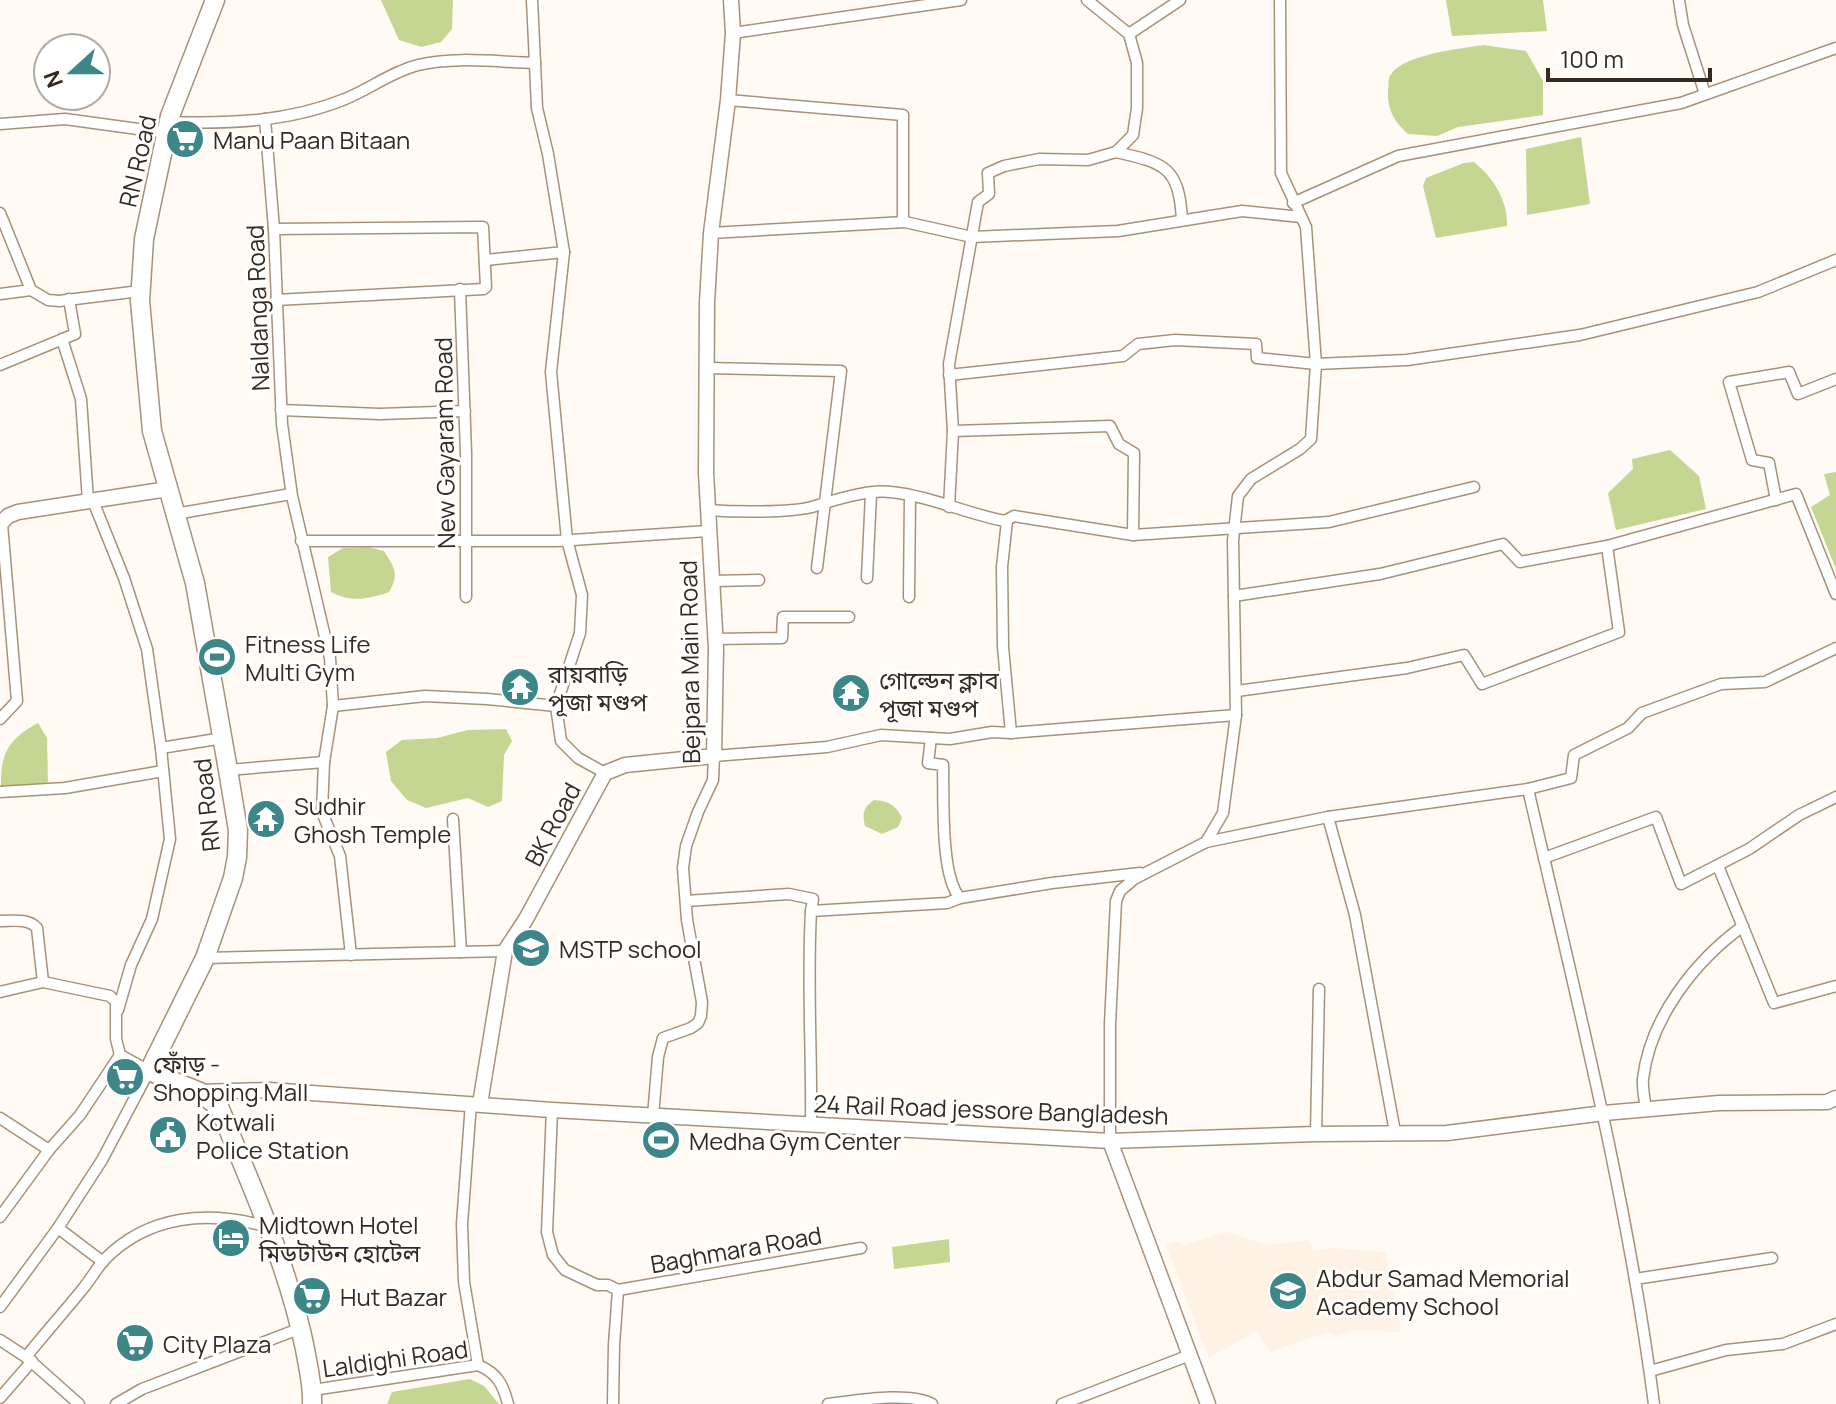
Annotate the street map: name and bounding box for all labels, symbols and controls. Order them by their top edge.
north arrow [32,32,112,112]
scale bar [1548,32,1710,82]
text: 100 m [1560,42,1624,75]
text: N [36,66,70,92]
street label: RN Road [110,112,164,210]
supermarket icon: Manu Paan Bitaan [164,118,206,160]
place label: Manu Paan Bitaan [213,123,410,156]
street label: Naldanga Road [238,224,276,392]
street label: New Gayaram Road [426,337,462,549]
street label: Bejpara Main Road [671,560,707,764]
place label: Fitness Life Multi Gym [245,627,370,688]
sports icon: Fitness Life Multi Gym [196,636,238,678]
place label: রায়বাড়ি পূজা মণ্ডপ [547,657,648,718]
place label: গোল্ডেন ক্লাব পূজা মণ্ডপ [879,663,999,724]
temple icon: রায়বাড়ি পূজা মণ্ডপ [499,666,541,708]
temple icon: গোল্ডেন ক্লাব পূজা মণ্ডপ [830,672,872,714]
street label: RN Road [185,757,227,853]
street label: BK Road [516,776,588,872]
place label: Sudhir Ghosh Temple [294,789,451,850]
temple icon: Sudhir Ghosh Temple [245,798,287,840]
school or university icon: MSTP school [510,927,552,969]
place label: MSTP school [559,932,702,965]
place label: ফোঁড় - Shopping Mall [153,1047,308,1108]
supermarket icon: ফোঁড় - Shopping Mall [104,1056,146,1098]
street label: 24 Rail Road jessore Bangladesh [813,1086,1169,1132]
place label: Kotwali Police Station [196,1105,349,1166]
public building icon: Kotwali Police Station [147,1114,189,1156]
sports icon: Medha Gym Center [640,1119,682,1161]
place label: Medha Gym Center [689,1124,902,1157]
place label: Midtown Hotel মিডটাউন হোটেল [258,1208,421,1269]
hotel icon: Midtown Hotel মিডটাউন হোটেল [210,1217,252,1259]
street label: Baghmara Road [648,1218,824,1280]
place label: Abdur Samad Memorial Academy School [1316,1261,1570,1322]
school or university icon: Abdur Samad Memorial Academy School [1267,1270,1309,1312]
supermarket icon: Hut Bazar [291,1275,333,1317]
place label: Hut Bazar [340,1280,447,1313]
supermarket icon: City Plaza [114,1322,156,1364]
place label: City Plaza [163,1327,271,1360]
street label: Laldighi Road [320,1331,470,1385]

